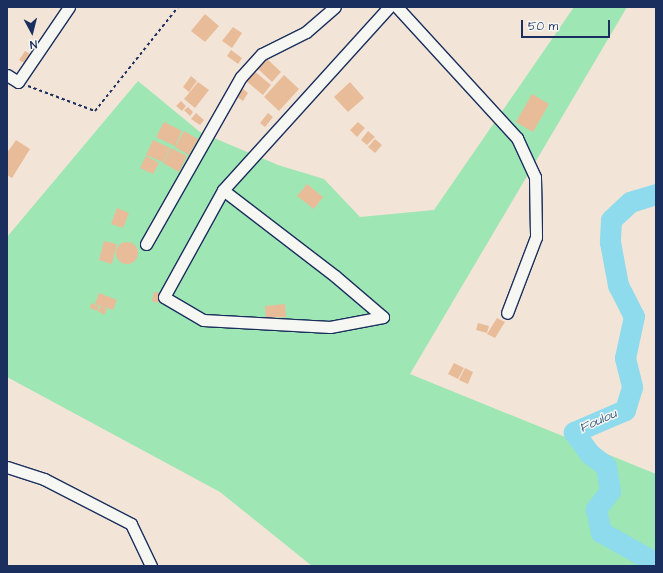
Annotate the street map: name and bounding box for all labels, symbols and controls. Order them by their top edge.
north arrow [12,12,52,52]
scale bar [523,12,612,38]
text: 50 m [528,18,558,35]
text: N [29,37,38,52]
water label: Foulou [577,406,619,436]

